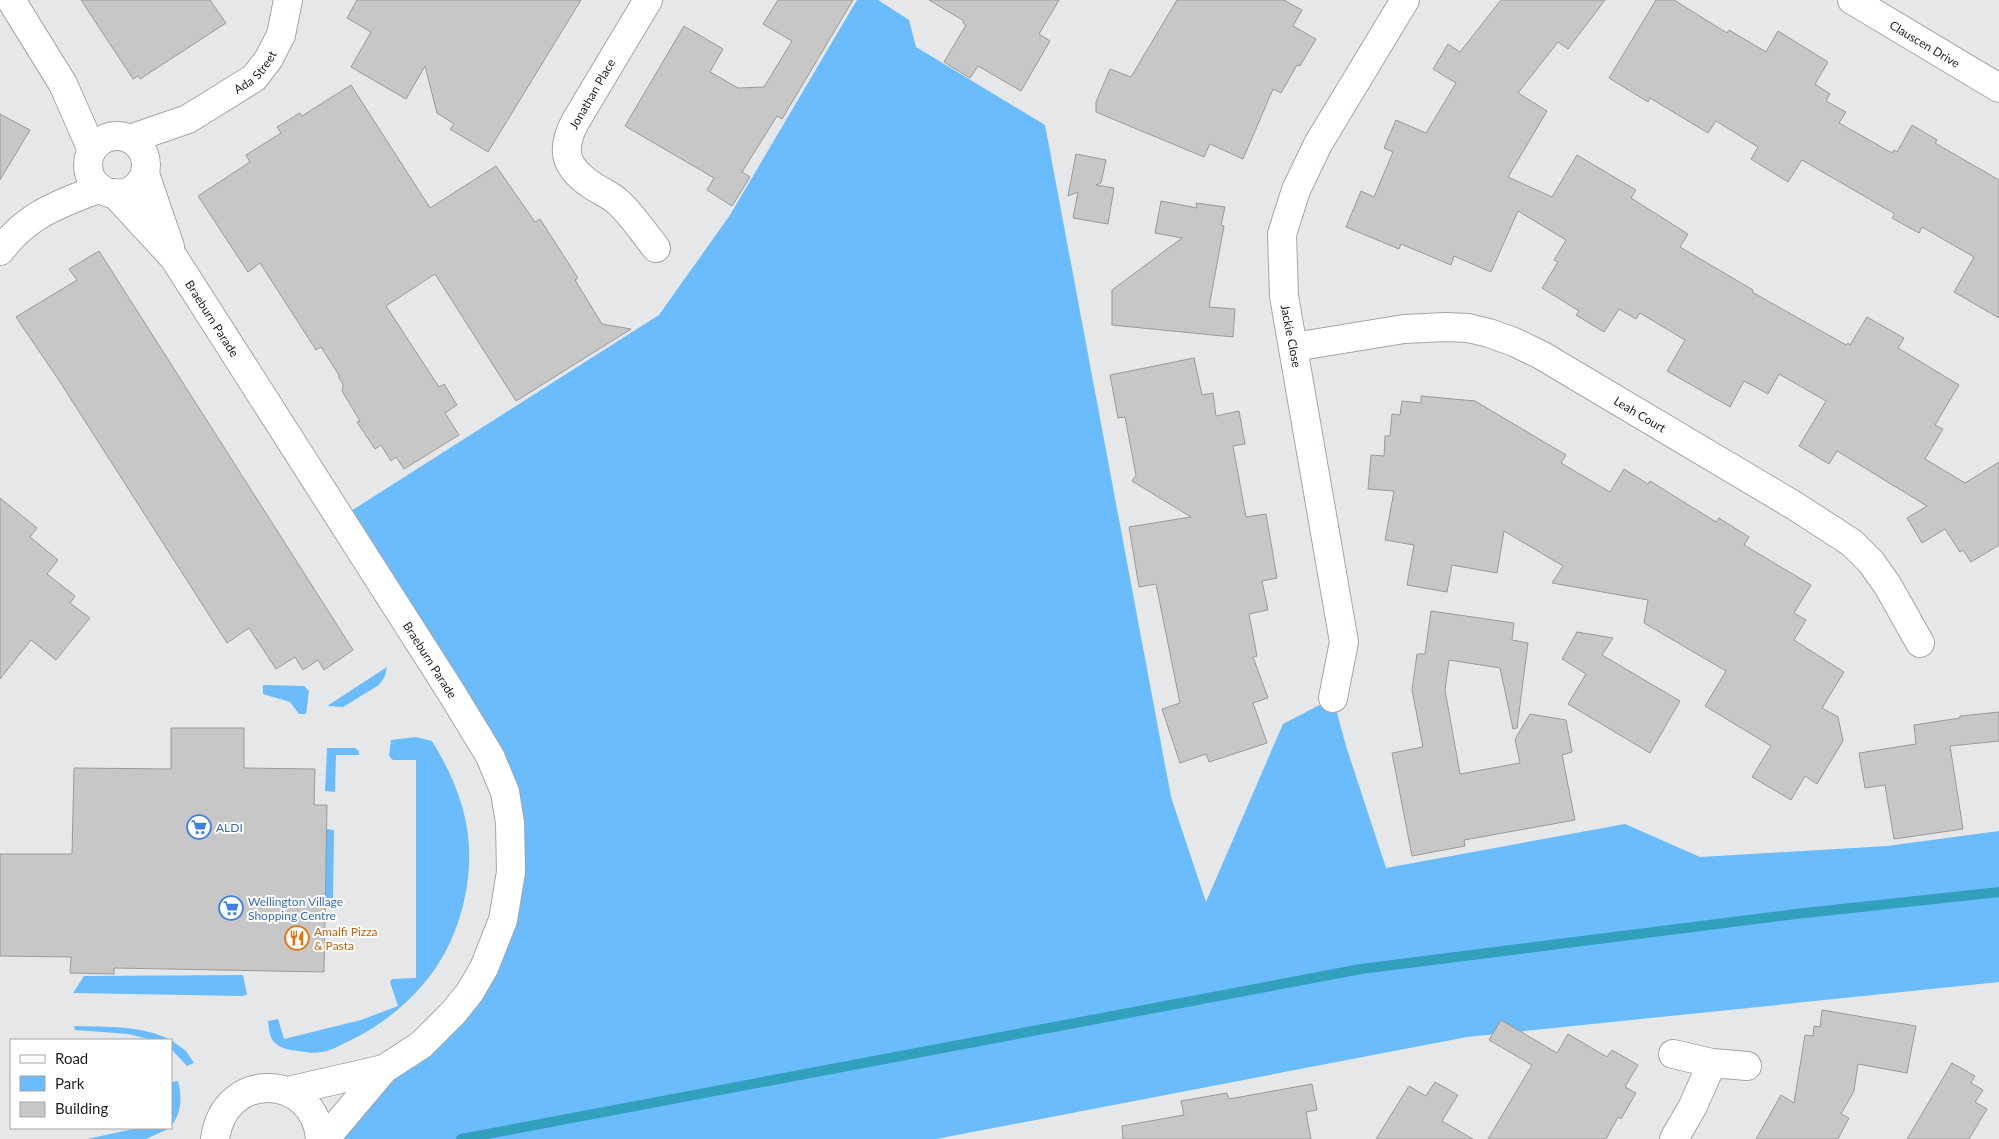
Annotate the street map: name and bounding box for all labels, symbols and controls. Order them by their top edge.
street label: Clauscen Drive [1887,17,1963,70]
street label: Ada Street [231,47,280,96]
street label: Jonathan Place [566,56,618,132]
street label: Braeburn Parade [182,277,243,359]
street label: Jackie Close [1278,303,1304,369]
street label: Leah Court [1611,393,1669,436]
street label: Braeburn Parade [400,619,460,701]
supermarket icon: ALDI [186,814,212,840]
place label: ALDI [216,820,243,835]
place label: Wellington Village Shopping Centre [248,894,343,923]
supermarket icon: Wellington Village Shopping Centre [218,895,244,921]
place label: Amalfi Pizza & Pasta [314,924,378,953]
restaurant icon: Amalfi Pizza & Pasta [284,925,310,951]
legend [10,1039,172,1129]
text: Road [55,1049,88,1067]
text: Park [55,1074,85,1092]
text: Building [55,1099,108,1117]

